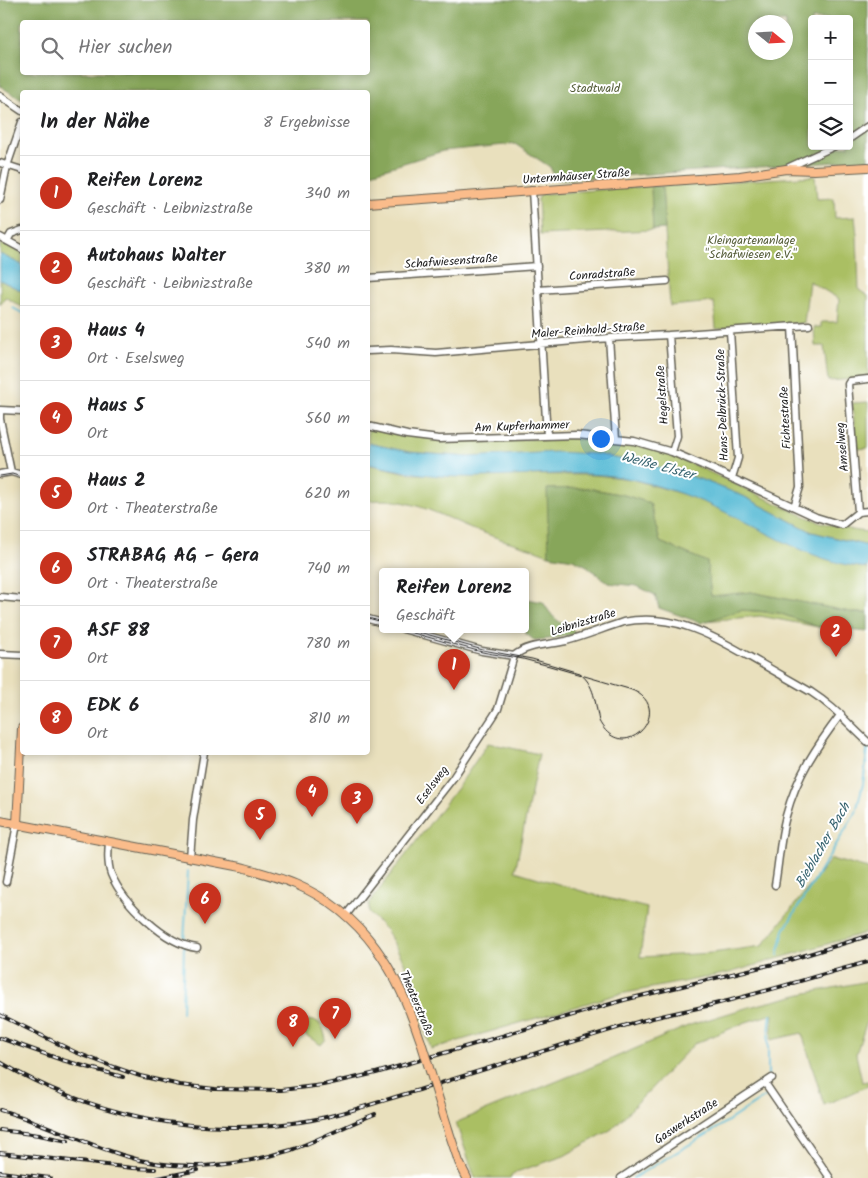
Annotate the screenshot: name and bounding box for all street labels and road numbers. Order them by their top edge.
street label: Untermhäuser Straße [522,163,631,190]
street label: Schafwiesenstraße [404,249,499,274]
street label: Conradstraße [568,263,636,286]
street label: Maler-Reinhold-Straße [531,317,646,344]
street label: Hans-Delbrück-Straße [711,348,734,461]
street label: Hegelstraße [651,364,674,425]
street label: Fichtestraße [774,386,797,450]
street label: Am Kupferhammer [474,415,571,438]
street label: Amselweg [831,421,854,472]
street label: Leibnizstraße [548,603,619,641]
street label: Eselsweg [411,761,454,809]
street label: Theaterstraße [394,967,439,1040]
street label: Gaswerkstraße [651,1093,723,1149]

